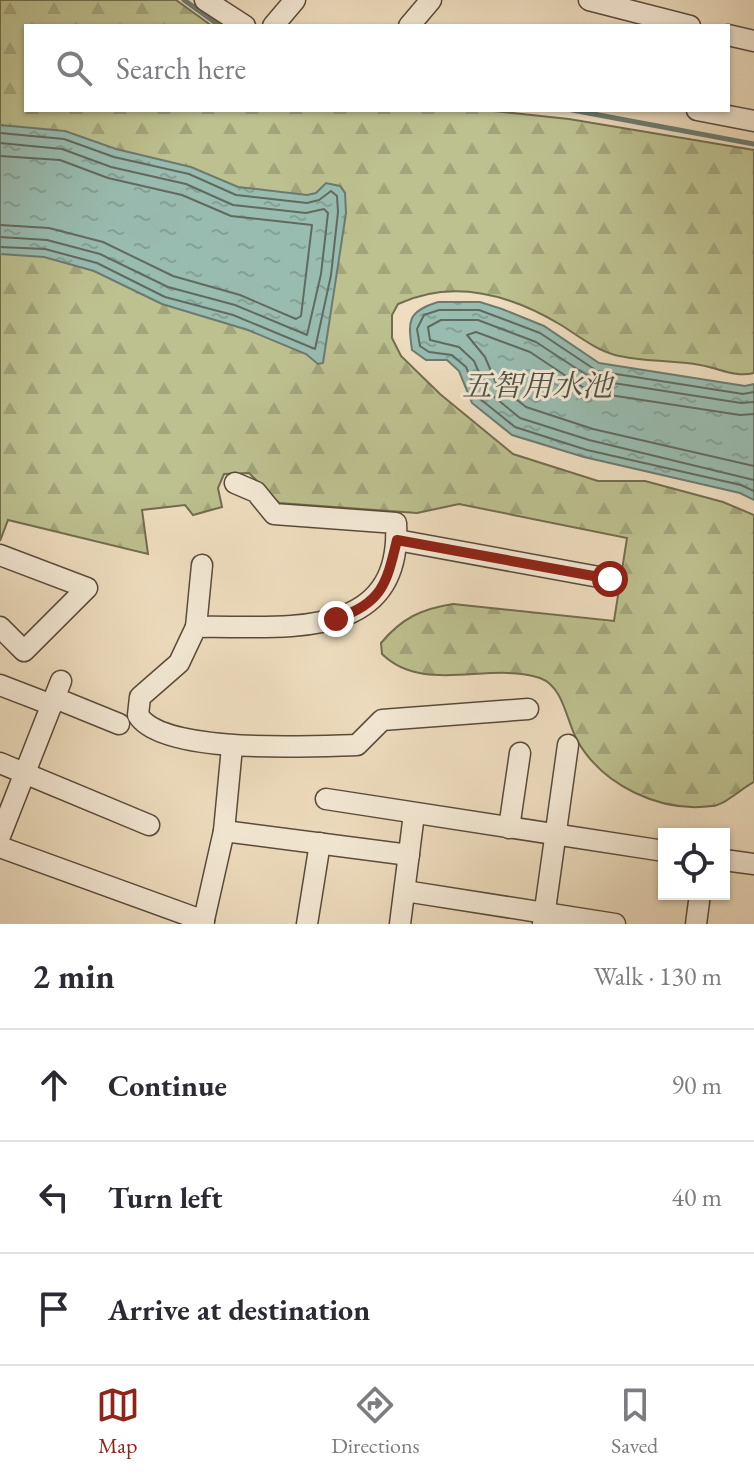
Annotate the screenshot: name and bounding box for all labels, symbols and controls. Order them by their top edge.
search box [24,24,730,112]
icon: search [52,46,96,90]
text: Search here [116,49,246,88]
water label: 五智用水池 [462,366,615,405]
route start [592,561,628,597]
route end [318,601,354,637]
map controls [658,828,730,900]
button: locate [658,828,730,900]
text: 2 min [32,954,115,998]
text: Walk · 130 m [594,959,722,993]
icon: ahead [32,1063,76,1107]
text: Continue [108,1066,227,1105]
text: 90 m [672,1068,722,1102]
icon: left [32,1175,76,1219]
text: Turn left [108,1178,222,1217]
text: 40 m [672,1180,722,1214]
icon: arrive [32,1287,76,1331]
text: Arrive at destination [108,1290,370,1329]
tab: Map [96,1383,140,1460]
tab: Directions [331,1383,420,1460]
tab: Saved [611,1383,658,1460]

